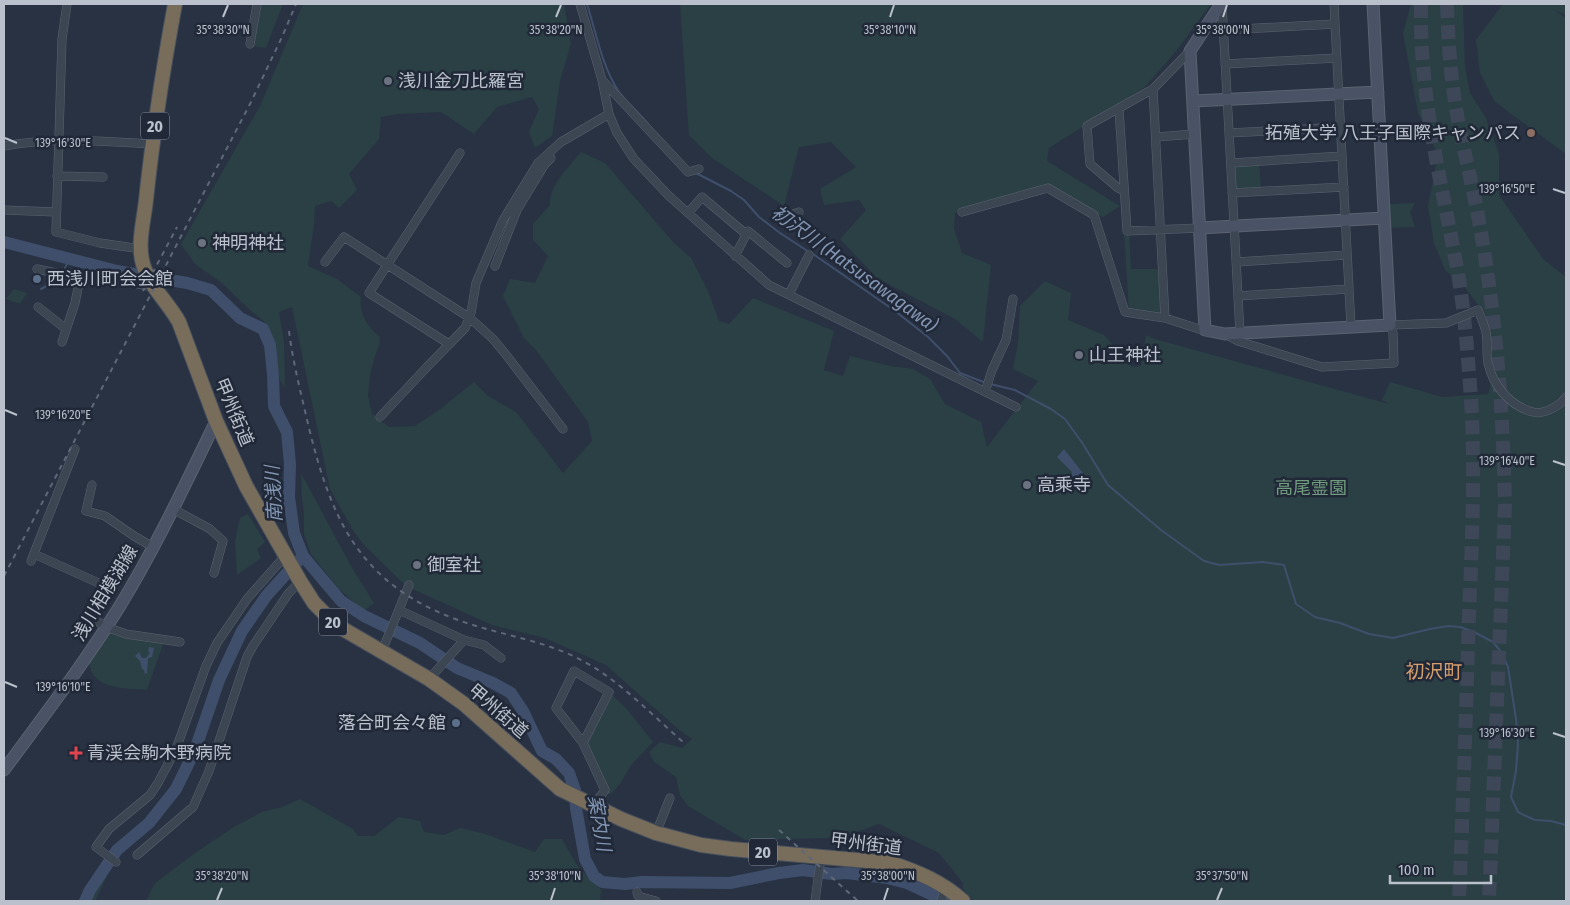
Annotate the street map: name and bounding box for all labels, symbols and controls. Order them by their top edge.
text: 35°38'30"N [196,23,250,37]
text: 35°38'20"N [529,23,583,37]
text: 35°38'10"N [864,23,916,37]
text: 35°38'00"N [1196,23,1250,37]
place label: 浅川金刀比羅宮 [398,70,524,92]
marker: 浅川金刀比羅宮 [382,75,394,87]
road number: 20 [141,112,169,140]
place label: 拓殖大学 八王子国際キャンパス [1265,122,1521,144]
marker: 拓殖大学 八王子国際キャンパス [1525,127,1537,139]
text: 139°16'30"E [35,136,91,150]
text: 139°16'50"E [1479,182,1535,196]
water label: 初沢川 (Hatsusawagawa) [767,200,943,337]
place label: 神明神社 [212,232,284,254]
marker: 神明神社 [196,237,208,249]
place label: 西浅川町会会館 [47,268,173,290]
marker: 西浅川町会会館 [31,273,43,285]
place label: 山王神社 [1089,344,1161,366]
marker: 山王神社 [1073,349,1085,361]
street label: 甲州街道 [210,375,258,449]
text: 139°16'20"E [35,408,91,422]
text: 139°16'40"E [1479,454,1535,468]
water label: 南浅川 [260,463,286,523]
place label: 高乘寺 [1037,474,1091,496]
park label: 高尾霊園 [1275,477,1347,499]
marker: 高乘寺 [1021,479,1033,491]
street label: 浅川相模湖線 [68,541,142,645]
place label: 御室社 [427,554,481,576]
marker: 御室社 [411,559,423,571]
road number: 20 [319,608,347,636]
district label: 初沢町 [1405,660,1463,683]
street label: 甲州街道 [464,679,532,743]
text: 139°16'10"E [35,680,91,694]
place label: 落合町会々館 [338,712,446,734]
marker: 落合町会々館 [450,717,462,729]
text: 139°16'30"E [1479,726,1535,740]
place label: 青渓会駒木野病院 [87,742,231,764]
marker: 青渓会駒木野病院 [69,746,83,760]
water label: 案内川 [583,793,616,855]
street label: 甲州街道 [829,829,903,859]
road number: 20 [749,839,777,866]
scale bar [1390,852,1491,884]
text: 100 m [1398,861,1435,879]
text: 35°38'20"N [195,869,249,883]
text: 35°38'10"N [529,869,581,883]
text: 35°38'00"N [861,869,915,883]
text: 35°37'50"N [1196,869,1248,883]

